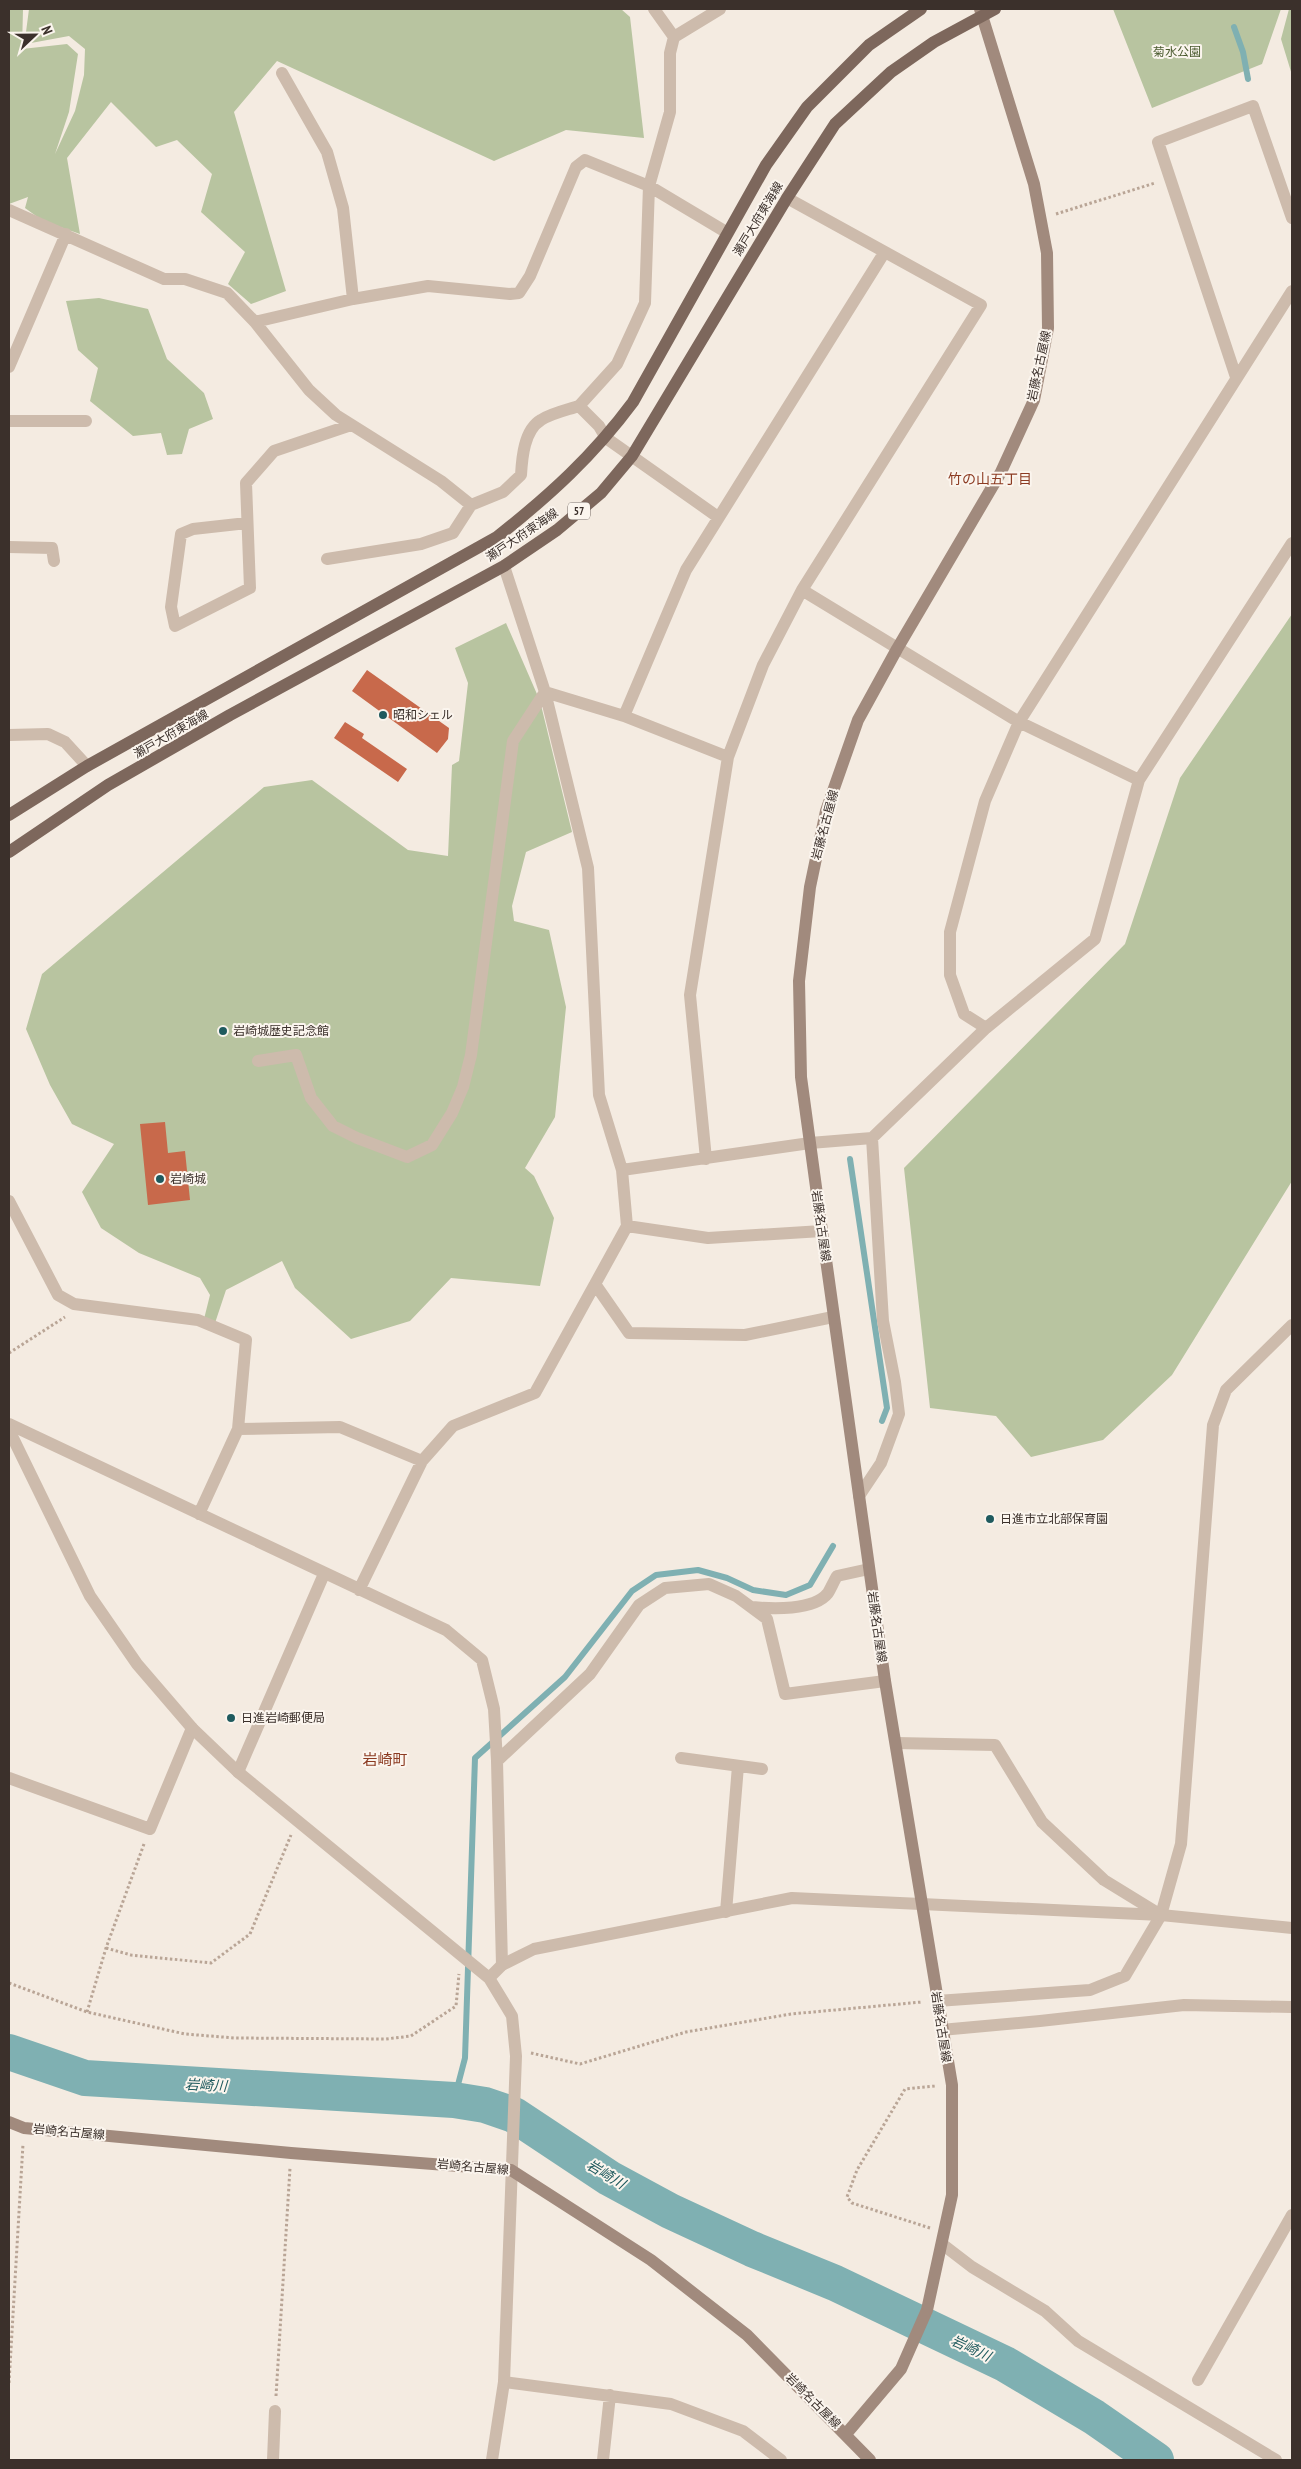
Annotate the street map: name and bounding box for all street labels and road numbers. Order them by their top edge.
street label: 瀬戸大府東海線 [730,179,786,259]
street label: 岩藤名古屋線 [1024,329,1053,403]
road number: 57 [568,502,590,520]
street label: 瀬戸大府東海線 [483,505,561,564]
street label: 瀬戸大府東海線 [131,706,211,761]
street label: 岩藤名古屋線 [808,788,841,862]
street label: 岩藤名古屋線 [809,1189,834,1263]
street label: 岩藤名古屋線 [865,1590,890,1664]
street label: 岩藤名古屋線 [928,1990,955,2064]
street label: 岩崎名古屋線 [33,2121,106,2142]
street label: 岩崎名古屋線 [437,2156,510,2177]
street label: 岩崎名古屋線 [783,2370,844,2431]

